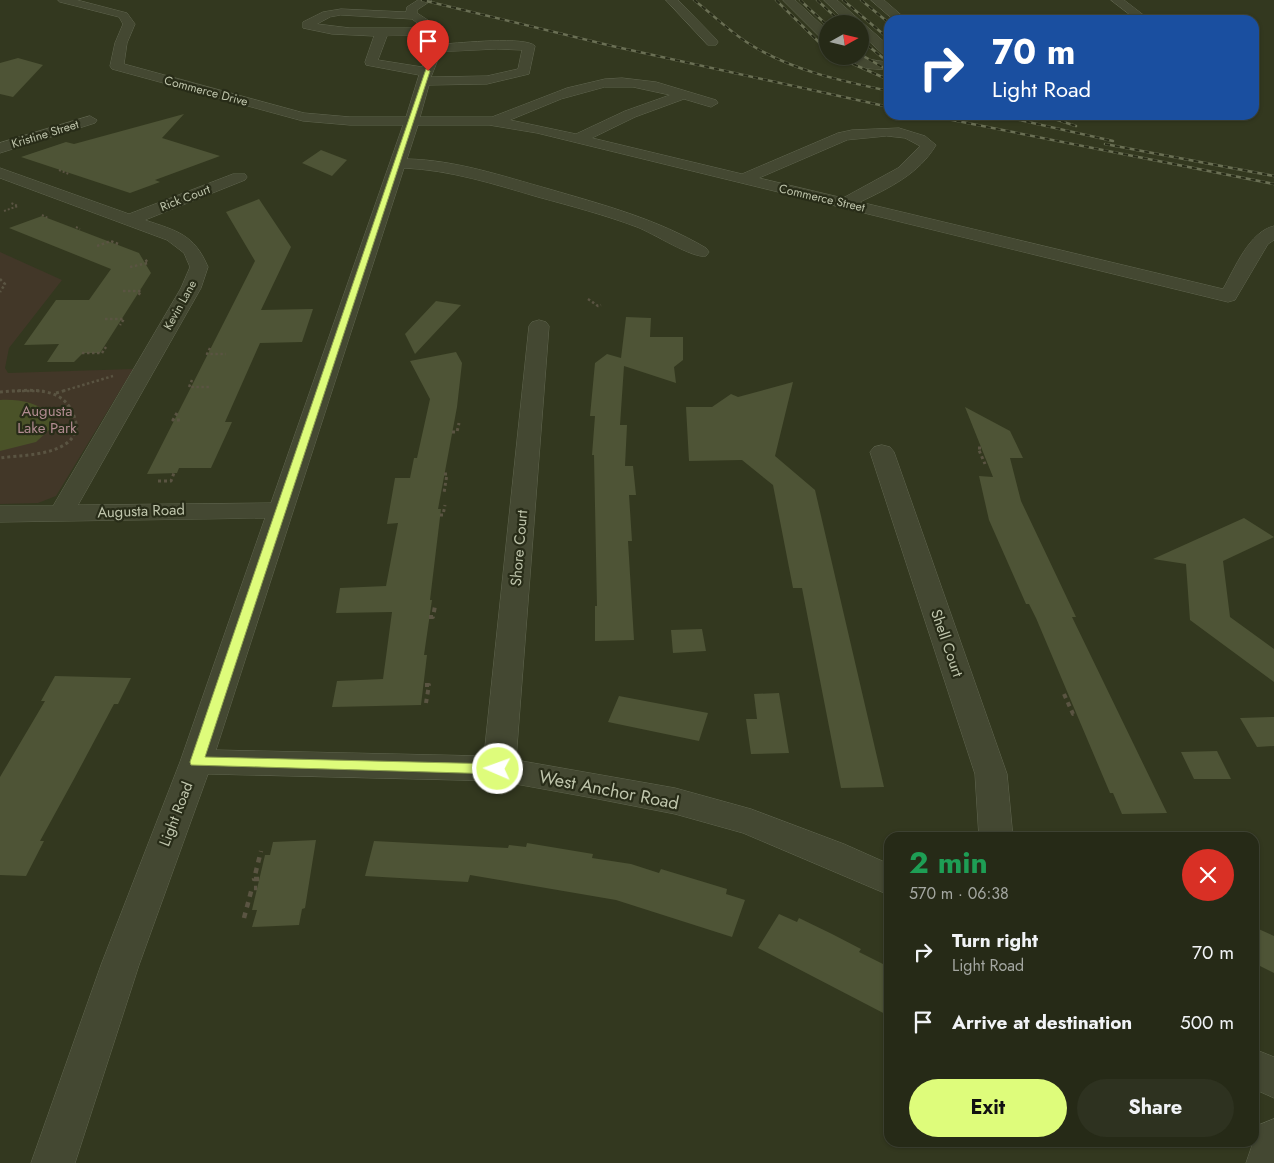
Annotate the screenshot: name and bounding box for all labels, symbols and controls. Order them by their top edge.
north arrow [819,15,869,65]
map controls [819,15,869,65]
pin [407,20,449,71]
icon: arrive [414,27,442,55]
text: 70 m [992,27,1075,77]
icon: right [909,35,974,100]
street label: Commerce Drive [162,71,250,111]
text: Light Road [992,73,1091,105]
street label: Kristine Street [9,115,81,153]
street label: Commerce Street [777,179,867,217]
street label: Rick Court [157,180,213,216]
street label: Kevin Lane [159,277,201,333]
park label: Augusta Lake Park [17,400,77,439]
street label: Augusta Road [97,498,185,524]
street label: Shore Court [505,509,533,587]
street label: Shell Court [925,606,969,680]
position arrow [471,742,523,794]
street label: West Anchor Road [537,764,681,816]
street label: Light Road [154,779,198,849]
text: 2 min [909,841,988,884]
button: close [1182,849,1234,901]
text: 570 m · 06:38 [909,882,1009,905]
text: Turn right [952,927,1038,954]
icon: right [909,938,937,966]
text: 70 m [1192,939,1234,966]
text: Light Road [952,954,1024,977]
icon: arrive [909,1008,937,1036]
text: Arrive at destination [952,1009,1132,1036]
text: 500 m [1180,1009,1234,1036]
button: Exit [909,1079,1067,1137]
button: Share [1077,1079,1234,1137]

